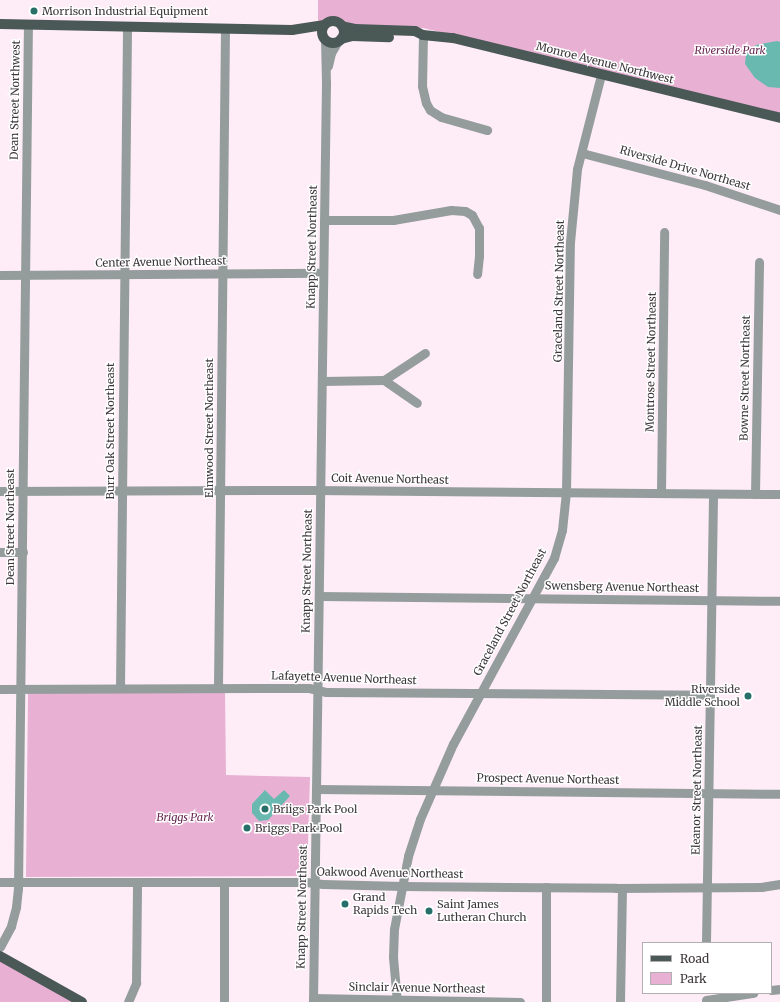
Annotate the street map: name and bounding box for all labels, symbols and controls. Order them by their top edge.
place label: Morrison Industrial Equipment [42,4,208,18]
marker: Morrison Industrial Equipment [29,6,39,16]
street label: Dean Street Northwest [7,40,23,160]
street label: Monroe Avenue Northwest [535,40,675,86]
park label: Riverside Park [694,43,766,57]
street label: Riverside Drive Northeast [618,143,752,193]
street label: Knapp Street Northeast [304,185,320,309]
street label: Graceland Street Northeast [551,220,567,362]
street label: Center Avenue Northeast [95,254,227,270]
street label: Montrose Street Northeast [643,292,659,432]
street label: Bowne Street Northeast [737,315,753,441]
street label: Elmwood Street Northeast [202,358,216,498]
street label: Burr Oak Street Northeast [103,363,117,499]
street label: Dean Street Northeast [3,469,17,585]
street label: Coit Avenue Northeast [331,471,449,487]
street label: Knapp Street Northeast [299,509,315,633]
street label: Graceland Street Northeast [471,546,549,678]
street label: Swensberg Avenue Northeast [545,579,699,595]
street label: Lafayette Avenue Northeast [271,669,417,687]
place label: Riverside Middle School [665,683,740,709]
marker: Riverside Middle School [743,691,753,701]
street label: Eleanor Street Northeast [689,725,705,855]
street label: Prospect Avenue Northeast [477,771,619,787]
place label: Briigs Park Pool [273,802,357,816]
marker: Briigs Park Pool [260,804,270,814]
park label: Briggs Park [157,810,213,824]
place label: Briggs Park Pool [255,821,342,835]
marker: Briggs Park Pool [242,823,252,833]
street label: Knapp Street Northeast [294,845,310,969]
street label: Oakwood Avenue Northeast [317,865,463,881]
place label: Grand Rapids Tech [353,891,417,917]
place label: Saint James Lutheran Church [437,898,527,924]
marker: Grand Rapids Tech [340,899,350,909]
marker: Saint James Lutheran Church [424,906,434,916]
legend [642,942,772,994]
text: Road [680,951,709,966]
text: Park [680,971,707,986]
street label: Sinclair Avenue Northeast [348,980,486,996]

